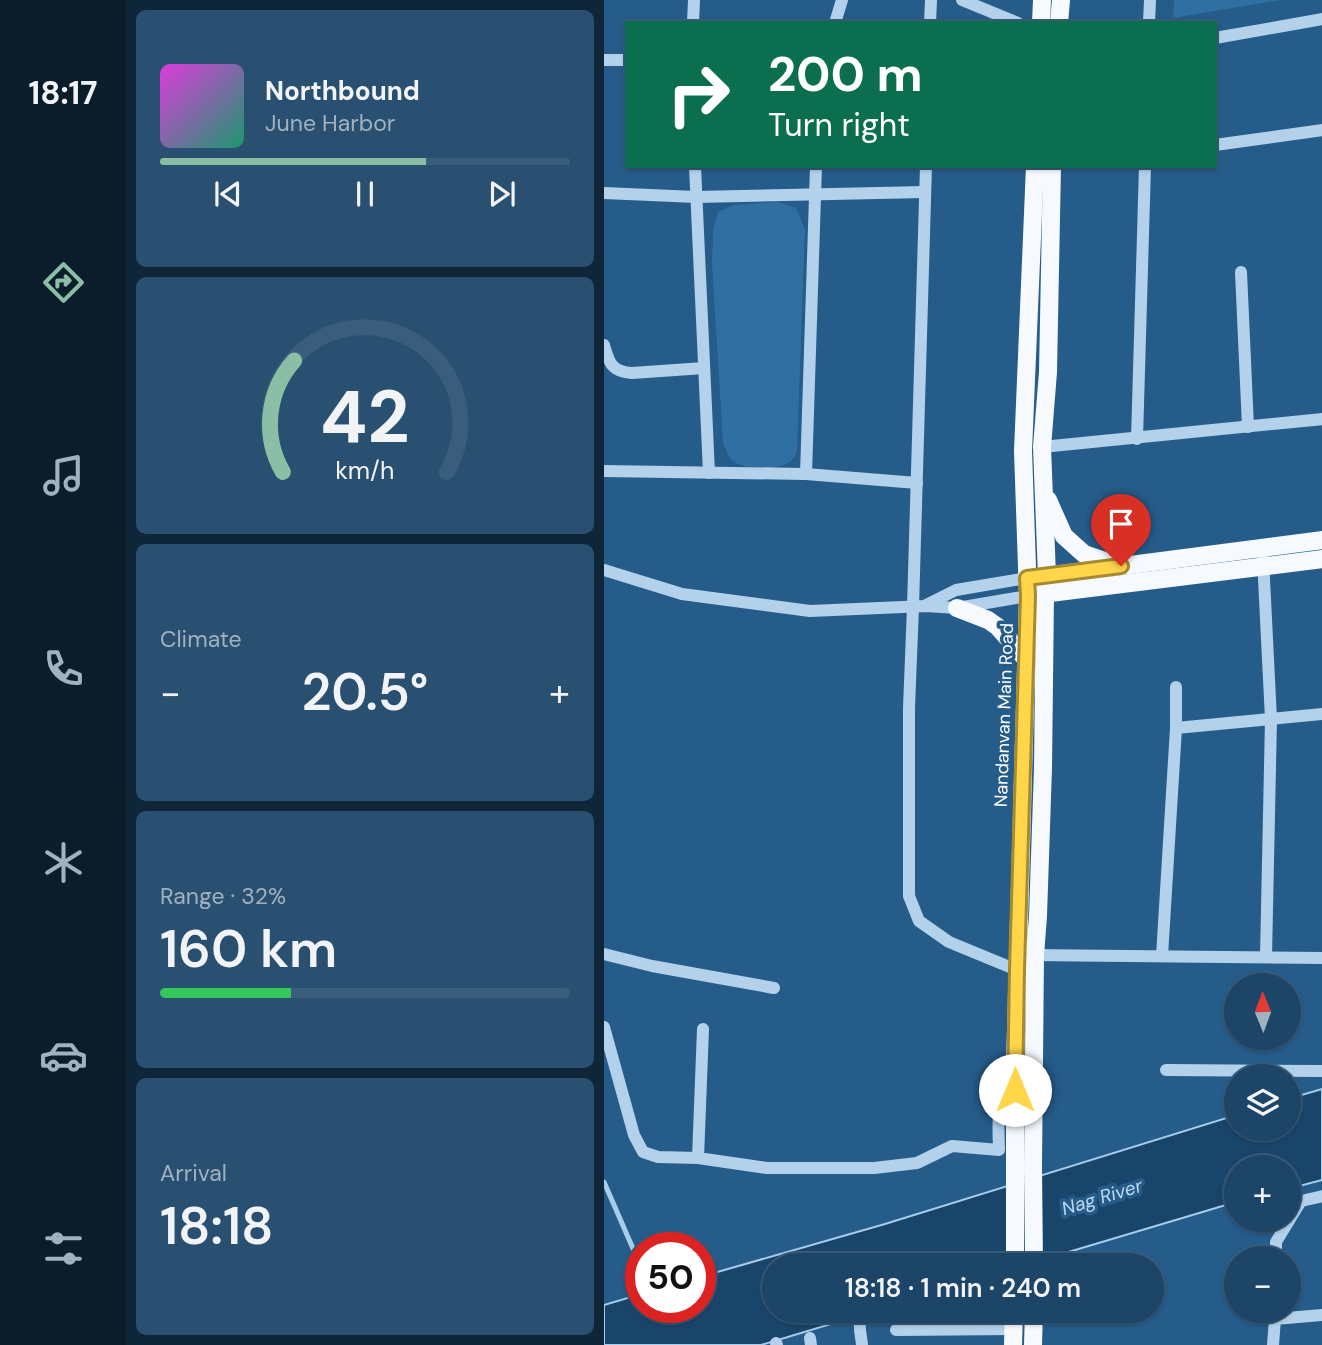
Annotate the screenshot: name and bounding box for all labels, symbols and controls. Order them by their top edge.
text: 200 m [768,42,923,106]
icon: right [653,49,744,140]
text: 18:17 [29,72,97,114]
text: Northbound [265,74,420,108]
text: Turn right [768,104,910,146]
text: June Harbor [265,108,395,138]
icon: previous [209,175,247,213]
icon: pause [346,175,384,213]
icon: next [483,175,521,213]
icon: directions [39,258,88,307]
text: 42 [320,370,410,465]
icon: music [39,451,88,500]
text: km/h [335,453,395,486]
pin [1091,494,1151,566]
icon: arrive [1102,505,1140,543]
street label: Nandanvan Main Road [989,623,1019,807]
text: Climate [160,624,242,654]
icon: phone [39,644,88,693]
text: 20.5° [302,658,428,726]
text: − [160,668,181,718]
text: + [549,668,570,718]
icon: climate [39,838,88,887]
text: Range · 32% [160,881,286,911]
text: 160 km [160,915,337,983]
north arrow [1224,973,1300,1050]
map controls [1224,973,1301,1323]
icon: car [39,1031,88,1080]
position arrow [978,1053,1052,1127]
button: layers [1224,1064,1301,1141]
button: + [1224,1155,1301,1232]
text: Arrival [160,1158,227,1188]
water label: Nag River [1059,1173,1146,1221]
text: 18:18 [160,1192,274,1260]
icon: filters [39,1224,88,1273]
speed limit sign: 50 [625,1232,716,1323]
button: − [1224,1246,1301,1323]
text: 18:18 · 1 min · 240 m [845,1271,1081,1305]

